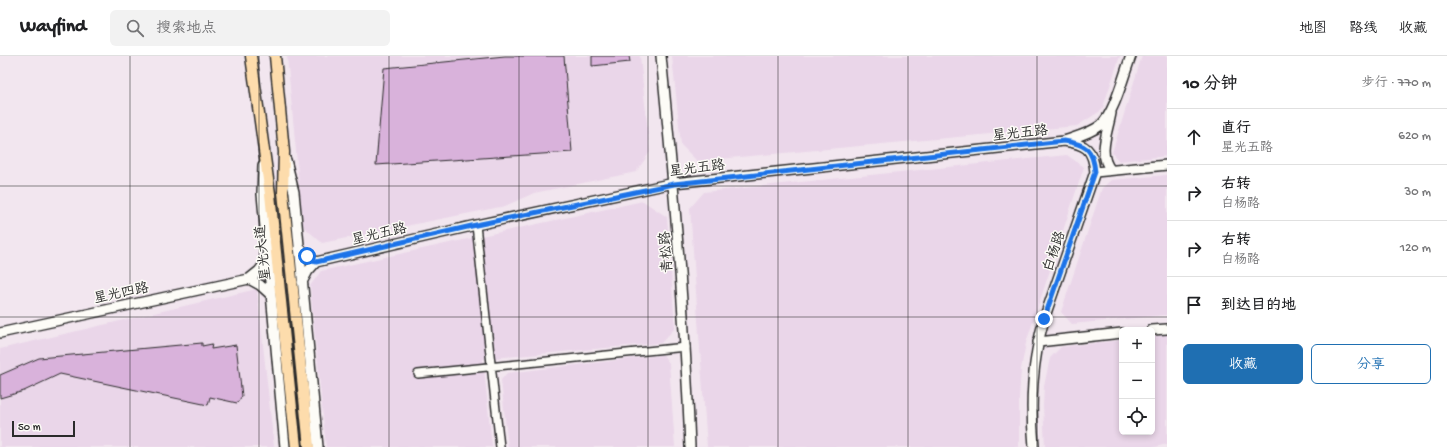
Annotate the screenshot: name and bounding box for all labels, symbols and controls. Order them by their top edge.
search box [110,10,390,46]
text: Wayfind [20,16,86,39]
icon: search [124,17,146,39]
text: 搜索地点 [156,20,216,38]
text: 地图 [1299,21,1327,38]
text: 路线 [1349,21,1377,38]
text: 收藏 [1399,21,1427,38]
text: 10 分钟 [1183,75,1238,95]
text: 步行 · 770 m [1362,76,1431,91]
text: 直行 [1221,120,1251,138]
street label: 星光五路 [991,122,1049,146]
icon: ahead [1183,126,1205,148]
text: 620 m [1398,129,1431,144]
text: 星光五路 [1221,141,1273,156]
street label: 星光五路 [668,157,726,181]
text: 右转 [1221,176,1251,194]
icon: right [1183,182,1205,204]
text: 30 m [1405,185,1431,200]
text: 白杨路 [1221,197,1260,212]
street label: 星光五路 [350,220,409,250]
street label: 星光大道 [252,224,276,282]
street label: 白杨路 [1040,229,1070,274]
street label: 青松路 [657,230,677,273]
text: 右转 [1221,232,1251,250]
icon: right [1183,238,1205,260]
text: 120 m [1400,241,1431,256]
route start [298,247,316,265]
text: 白杨路 [1221,253,1260,268]
street label: 星光四路 [92,279,151,309]
icon: arrive [1183,294,1205,316]
text: 到达目的地 [1221,297,1296,315]
route end [1035,310,1053,328]
map controls [1119,327,1155,435]
button: + [1119,327,1155,363]
button: 收藏 [1183,344,1303,384]
button: 分享 [1311,344,1431,384]
button: − [1119,363,1155,399]
button: locate [1119,399,1155,435]
scale bar [12,419,75,438]
text: 50 m [18,422,40,434]

